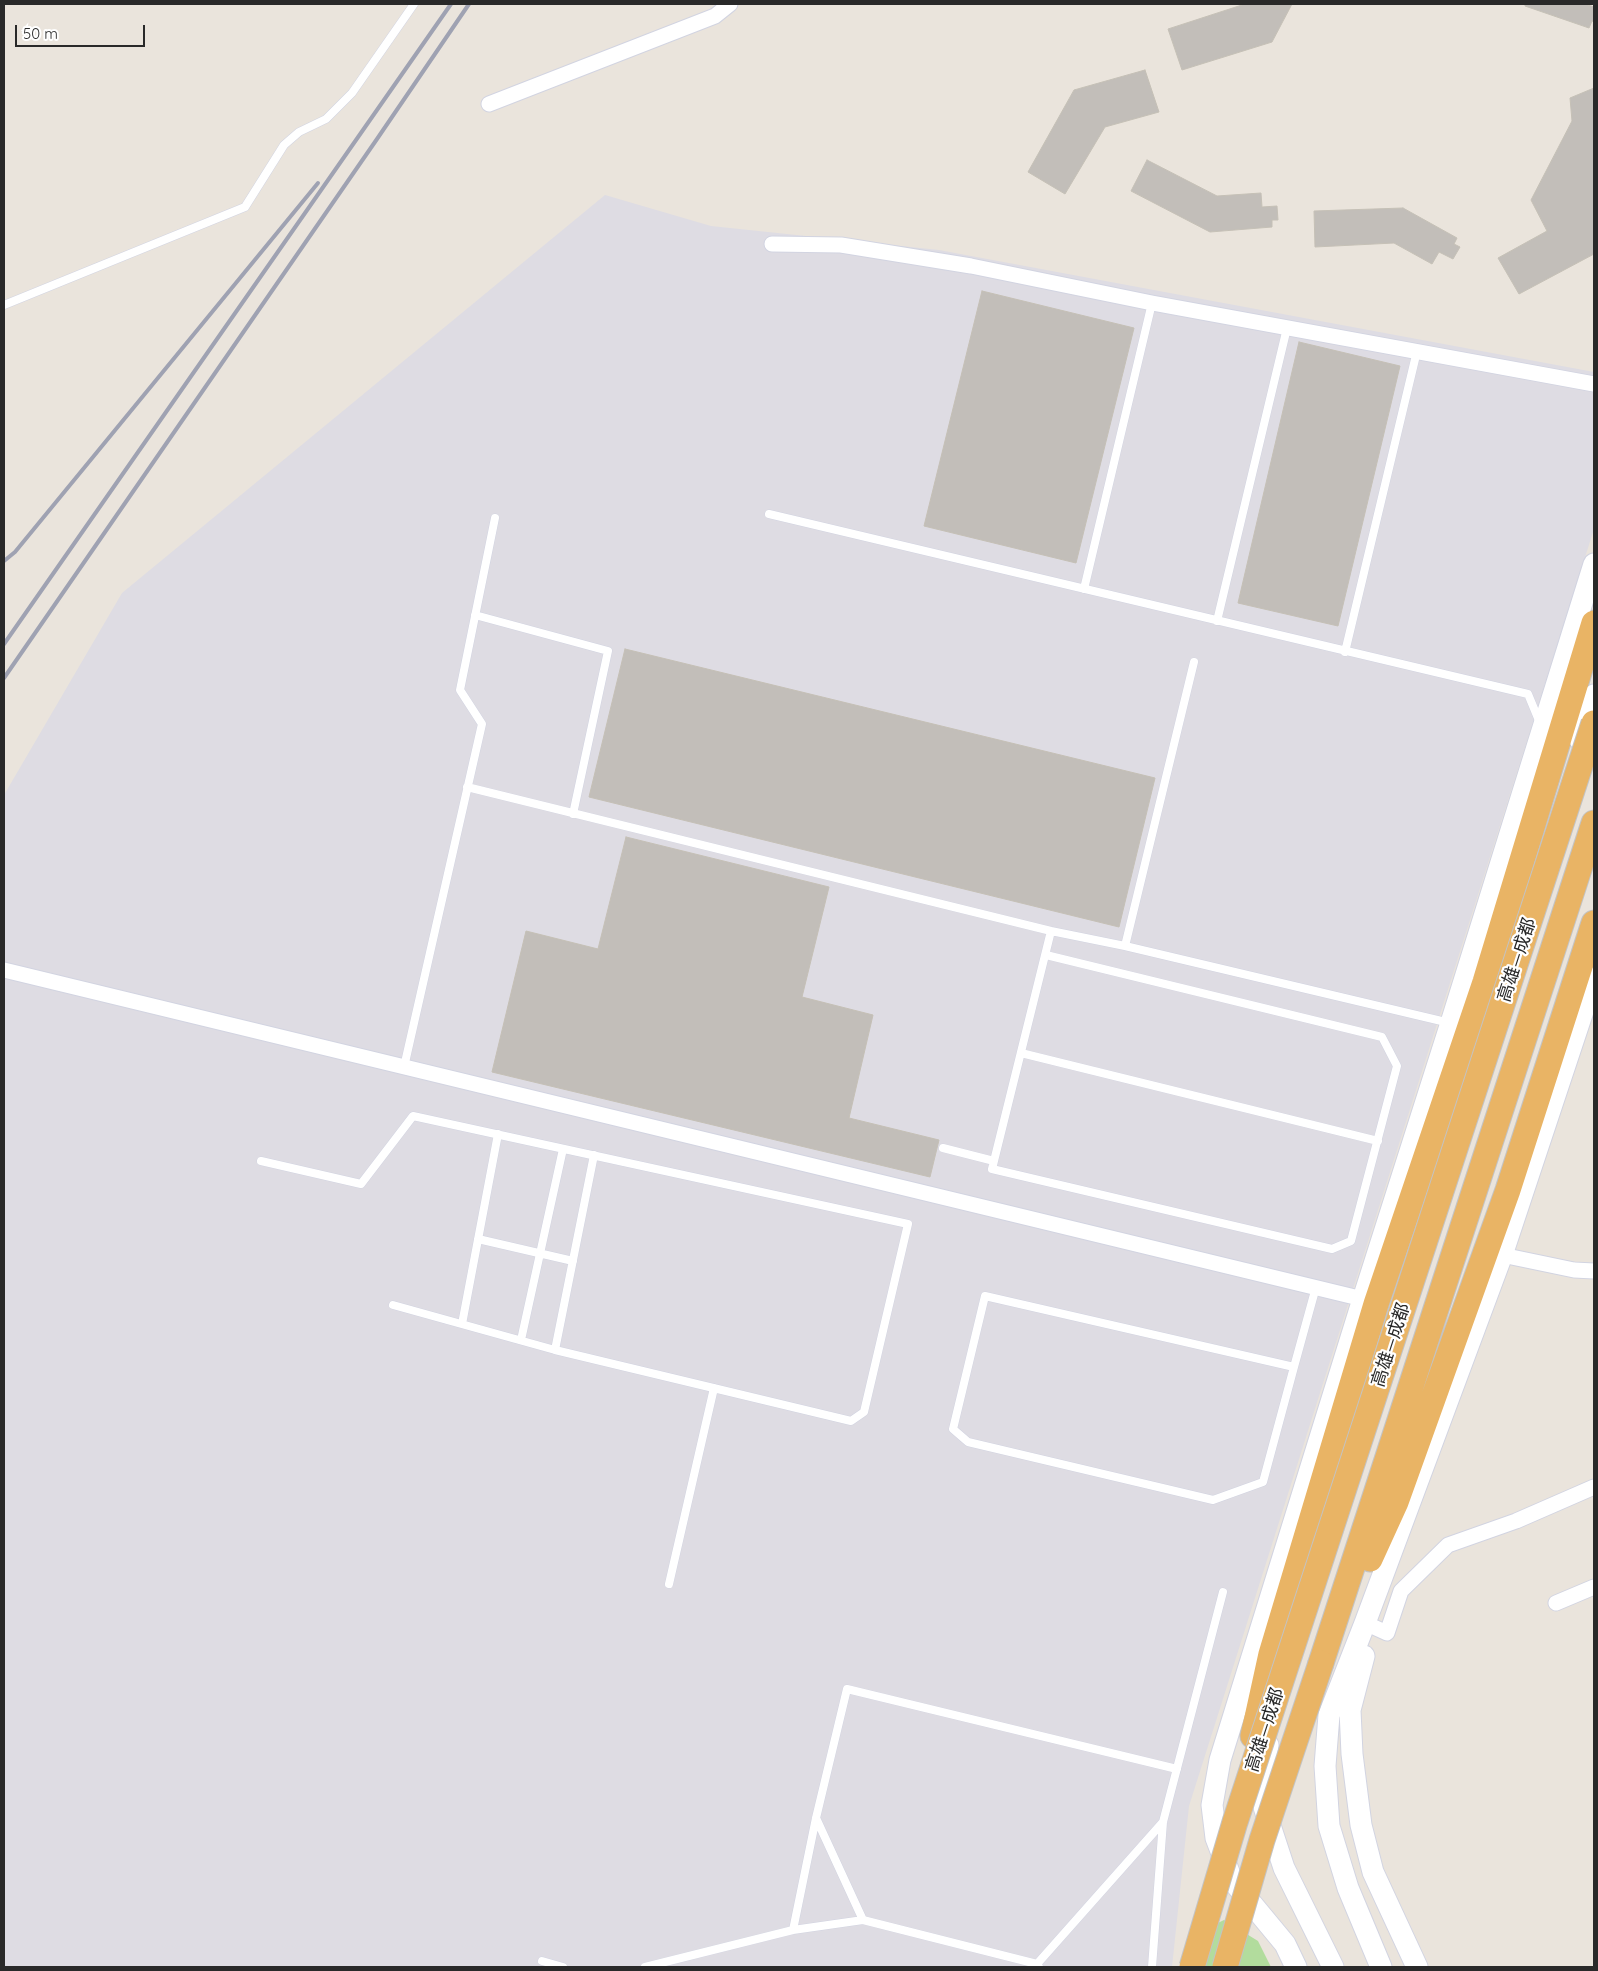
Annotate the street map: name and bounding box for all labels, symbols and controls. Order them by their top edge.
scale bar [18,15,148,47]
text: 50 m [23,24,58,43]
street label: 高雄—成都 [1493,915,1541,1005]
street label: 高雄—成都 [1367,1300,1415,1390]
street label: 高雄—成都 [1241,1685,1289,1775]

